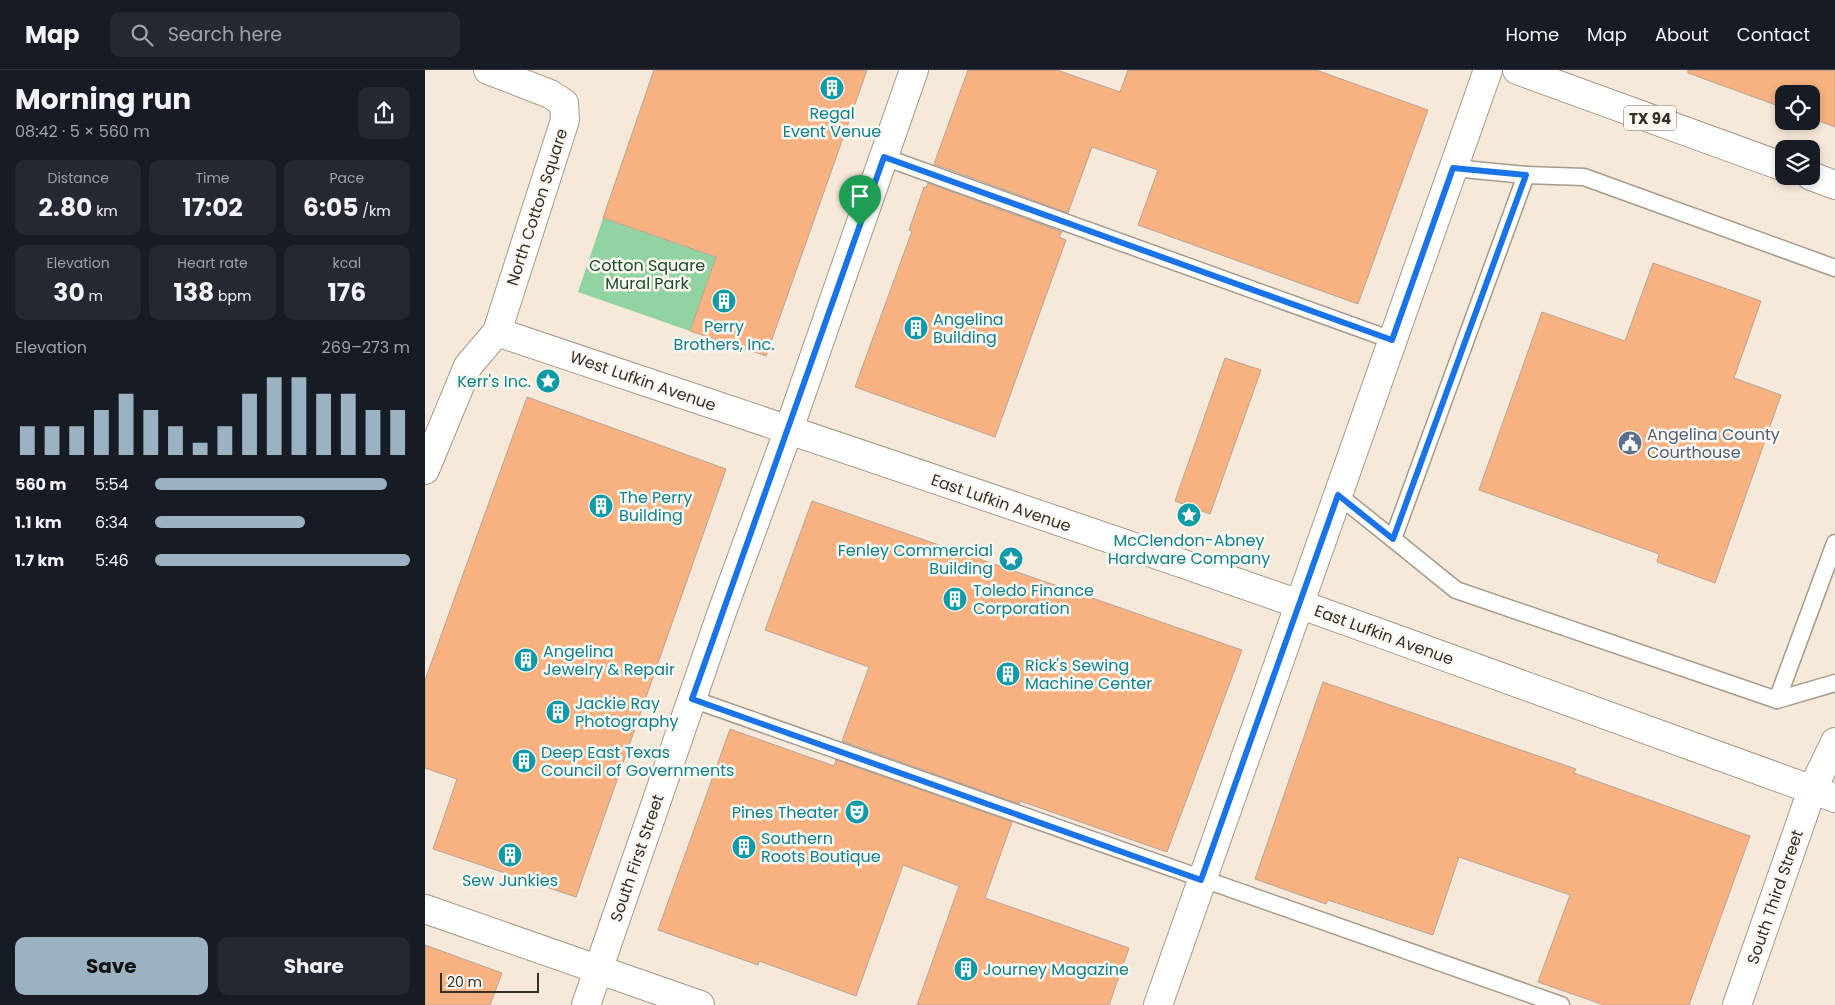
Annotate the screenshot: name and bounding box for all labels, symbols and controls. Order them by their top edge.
search box [110,12,460,57]
text: Map [25,18,80,51]
icon: search [128,21,156,49]
text: Search here [168,21,282,48]
text: Home [1505,22,1559,47]
text: Map [1587,22,1627,47]
text: About [1655,22,1709,47]
text: Contact [1737,22,1810,47]
building icon: Regal Event Venue [819,75,845,101]
text: Morning run [15,80,191,119]
map controls [1775,85,1820,185]
button: locate [1775,85,1820,130]
button: share [358,87,410,139]
place label: Regal Event Venue [783,102,881,143]
road number: TX 94 [1624,106,1676,130]
text: 08:42 · 5 × 560 m [15,120,150,143]
street label: North Cotton Square [501,125,573,289]
button: layers [1775,140,1820,185]
text: Distance [47,168,109,188]
text: Time [195,168,230,188]
text: Pace [329,168,364,188]
pin [839,175,881,226]
icon: arrive [846,182,874,210]
text: 2.80 [39,190,92,225]
text: 17:02 [182,190,243,225]
text: 6:05 [303,190,359,225]
text: km [92,201,118,221]
text: /km [359,201,391,221]
text: Elevation [47,253,110,273]
text: Heart rate [177,253,248,273]
text: kcal [333,253,361,273]
park label: Cotton Square Mural Park [589,254,705,295]
text: 30 [53,275,85,310]
text: 138 [174,275,214,310]
text: 176 [327,275,366,310]
text: m [85,286,103,306]
text: bpm [214,286,251,306]
building icon: Perry Brothers, Inc. [711,288,737,314]
place label: Angelina Building [933,308,1004,349]
place label: Perry Brothers, Inc. [673,315,775,356]
building icon: Angelina Building [903,315,929,341]
text: Elevation [15,336,87,359]
text: 269–273 m [322,336,410,359]
street label: West Lufkin Avenue [567,345,719,417]
place icon: Kerr's Inc. [535,368,561,394]
place label: Kerr's Inc. [457,370,531,393]
place label: Angelina County Courthouse [1647,423,1780,464]
public building icon: Angelina County Courthouse [1617,430,1643,456]
street label: East Lufkin Avenue [928,468,1074,538]
text: 560 m [15,473,66,496]
text: 5:54 [95,473,129,496]
place label: The Perry Building [619,486,692,527]
building icon: The Perry Building [588,493,614,519]
place icon: McClendon-Abney Hardware Company [1176,502,1202,528]
text: 1.1 km [15,511,62,534]
text: 6:34 [95,511,128,534]
place label: McClendon-Abney Hardware Company [1108,529,1270,570]
place label: Fenley Commercial Building [838,539,993,580]
place icon: Fenley Commercial Building [998,546,1024,572]
text: 1.7 km [15,549,64,572]
text: 5:46 [95,549,129,572]
place label: Toledo Finance Corporation [973,579,1094,620]
building icon: Toledo Finance Corporation [942,586,968,612]
street label: East Lufkin Avenue [1311,599,1457,671]
place label: Angelina Jewelry & Repair [543,640,675,681]
building icon: Angelina Jewelry & Repair [513,647,539,673]
place label: Rick's Sewing Machine Center [1025,654,1152,695]
building icon: Rick's Sewing Machine Center [995,661,1021,687]
place label: Jackie Ray Photography [575,692,678,733]
building icon: Jackie Ray Photography [545,699,571,725]
place label: Deep East Texas Council of Governments [541,741,734,782]
building icon: Deep East Texas Council of Governments [511,748,537,774]
street label: South First Street [604,791,670,925]
theatre icon: Pines Theater [844,799,870,825]
place label: Pines Theater [732,801,839,824]
street label: South Third Street [1741,826,1809,967]
place label: Southern Roots Boutique [761,827,881,868]
building icon: Southern Roots Boutique [731,834,757,860]
building icon: Sew Junkies [497,842,523,868]
place label: Sew Junkies [462,869,558,892]
button: Save [15,937,208,995]
button: Share [218,937,410,995]
building icon: Journey Magazine [953,956,979,982]
place label: Journey Magazine [983,958,1129,981]
scale bar [440,970,539,993]
text: 20 m [447,972,482,992]

